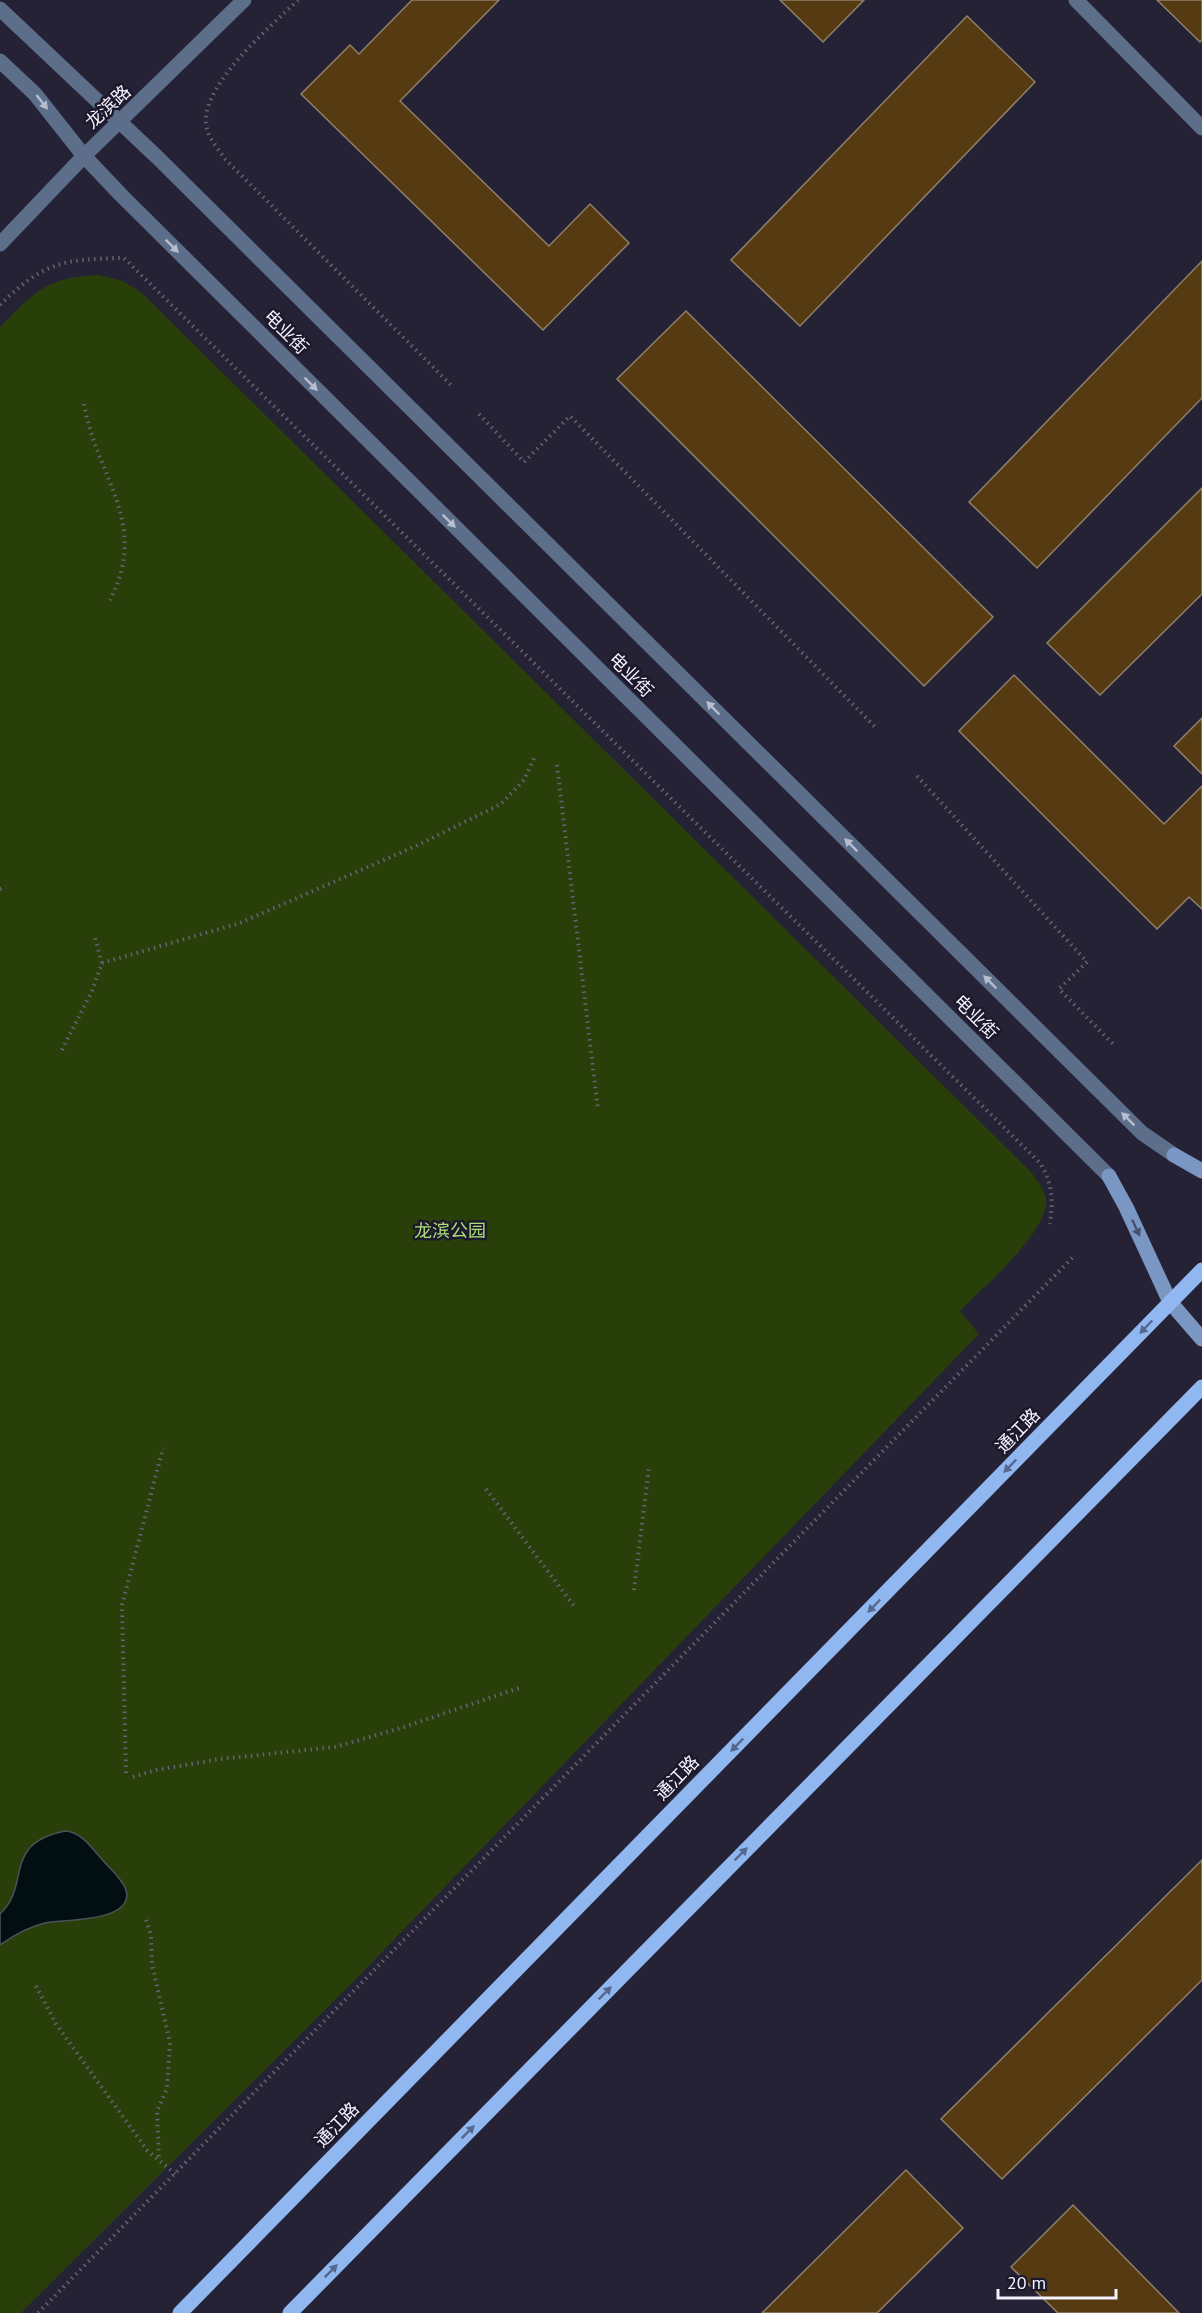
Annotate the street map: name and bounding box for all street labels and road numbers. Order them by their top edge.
street label: 龙滨路 [80,80,135,133]
street label: 电业街 [259,304,314,359]
street label: 电业街 [604,647,659,702]
street label: 电业街 [949,989,1004,1044]
street label: 通江路 [991,1403,1045,1458]
street label: 通江路 [650,1750,704,1805]
street label: 通江路 [310,2097,364,2152]

